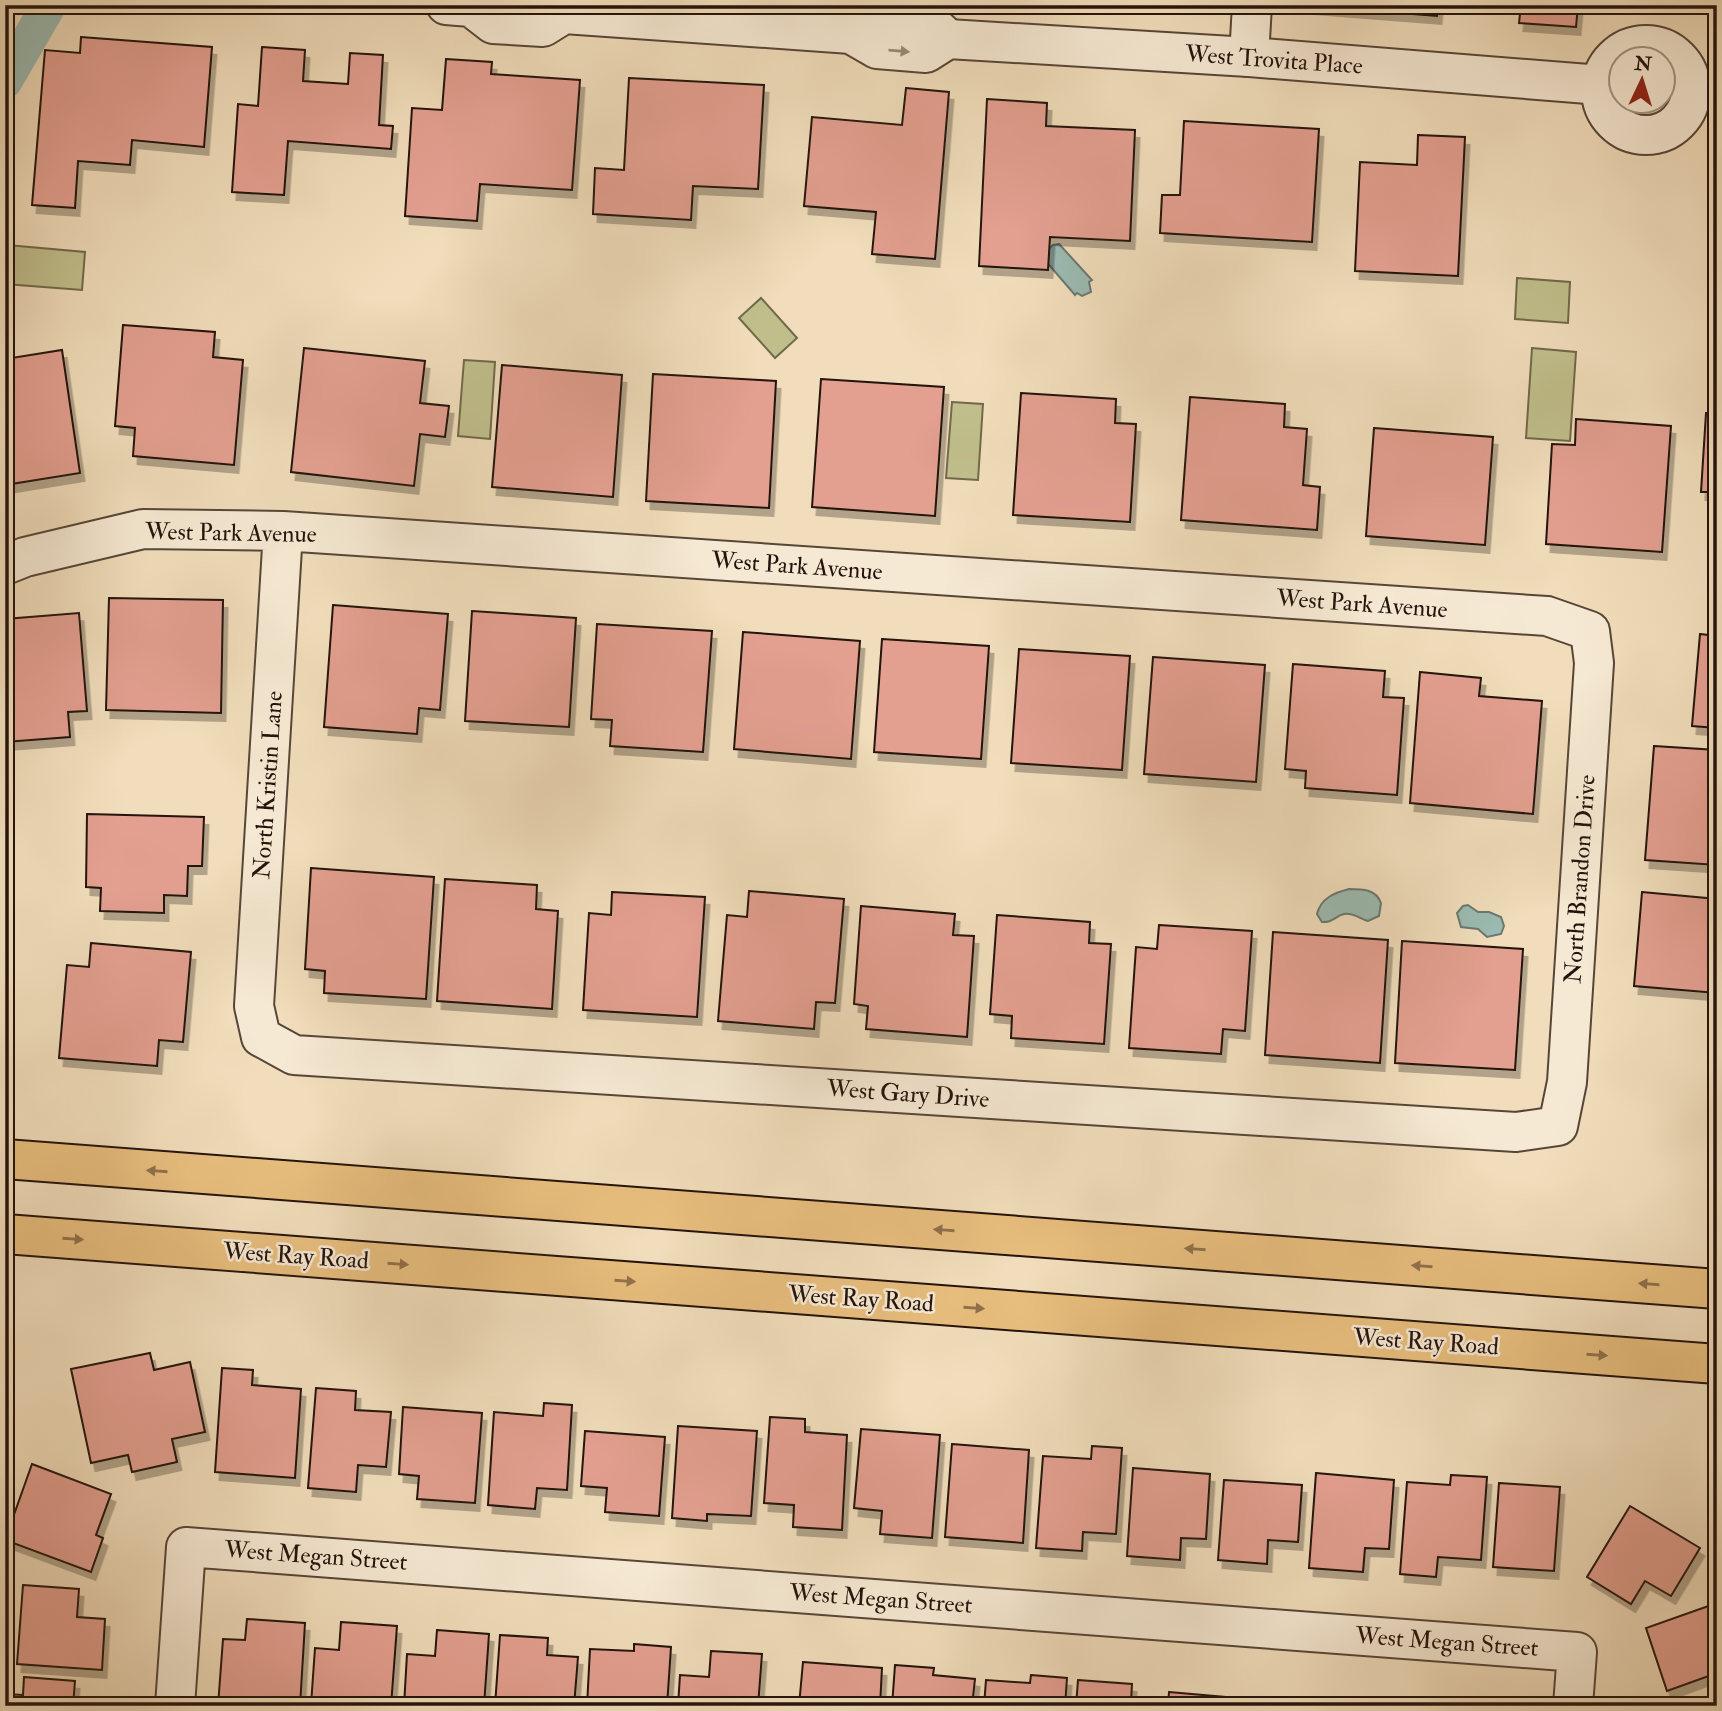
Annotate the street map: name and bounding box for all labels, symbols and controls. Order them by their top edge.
street label: West Trovita Place [1183,38,1364,82]
one-way arrow [888,46,910,57]
north arrow [1606,46,1676,116]
text: N [1633,51,1653,77]
street label: West Park Avenue [144,516,317,550]
street label: West Park Avenue [709,544,884,587]
street label: West Park Avenue [1274,582,1449,625]
street label: North Kristin Lane [246,690,290,880]
street label: North Brandon Drive [1557,774,1603,984]
street label: West Gary Drive [825,1073,990,1115]
one-way arrow [146,1165,168,1176]
one-way arrow [932,1224,954,1235]
one-way arrow [63,1234,85,1245]
street label: West Ray Road [221,1235,370,1277]
one-way arrow [1184,1243,1206,1254]
one-way arrow [387,1259,409,1270]
one-way arrow [1411,1261,1433,1272]
one-way arrow [614,1276,636,1287]
street label: West Ray Road [786,1278,935,1320]
one-way arrow [1637,1278,1659,1289]
one-way arrow [963,1303,985,1314]
street label: West Ray Road [1351,1321,1500,1363]
one-way arrow [1586,1350,1608,1361]
street label: West Megan Street [223,1534,409,1578]
street label: West Megan Street [788,1577,974,1621]
street label: West Megan Street [1354,1620,1540,1664]

